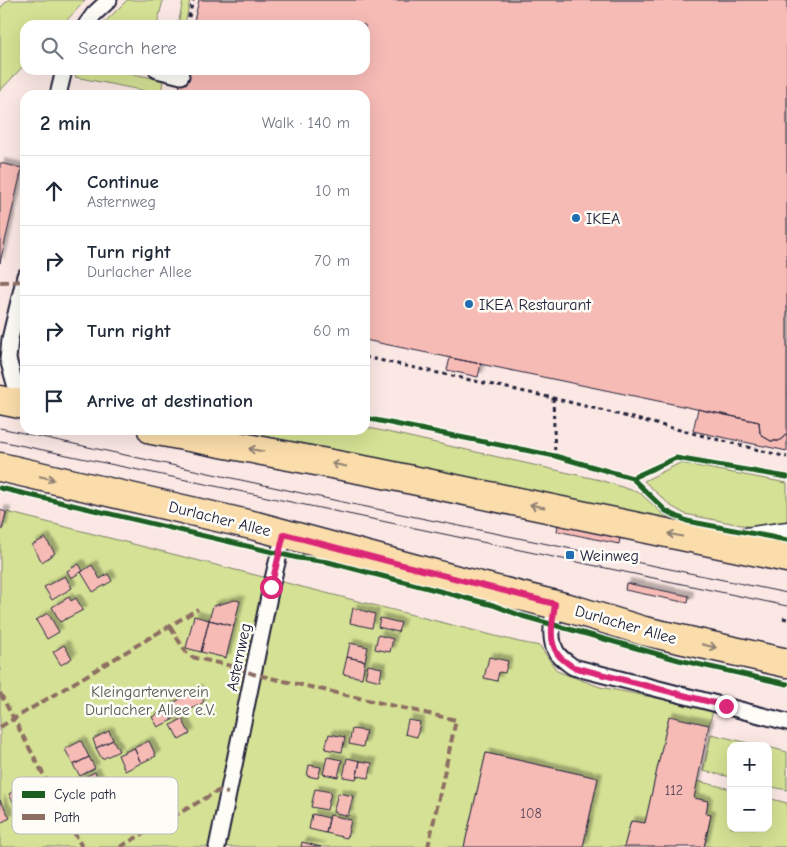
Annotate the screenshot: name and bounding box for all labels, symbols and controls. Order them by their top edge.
search box [20,20,370,75]
icon: search [38,34,66,62]
text: Search here [78,37,177,59]
text: 2 min [40,111,91,135]
text: Walk · 140 m [262,114,350,132]
text: Continue [87,171,159,193]
icon: ahead [40,177,68,205]
text: 10 m [315,182,350,200]
text: Asternweg [87,193,156,211]
place label: IKEA [586,210,620,228]
marker: IKEA [570,212,582,224]
text: Turn right [87,241,171,263]
icon: right [40,247,68,275]
text: 70 m [314,252,350,270]
text: Durlacher Allee [87,263,192,281]
place label: IKEA Restaurant [479,296,591,314]
marker: IKEA Restaurant [463,298,475,310]
icon: right [40,317,68,345]
text: Turn right [87,320,171,342]
text: 60 m [313,322,350,340]
icon: arrive [40,387,68,415]
text: Arrive at destination [87,390,253,412]
one-way arrow [249,444,265,454]
one-way arrow [332,460,348,470]
one-way arrow [39,474,55,483]
street label: Durlacher Allee [167,498,273,540]
one-way arrow [529,500,545,510]
one-way arrow [668,530,684,540]
place label: Weinweg [580,547,639,565]
marker: Weinweg [564,549,576,561]
route start [260,576,283,599]
street label: Durlacher Allee [573,602,679,648]
street label: Asternweg [223,622,255,693]
one-way arrow [700,642,716,651]
park label: Kleingartenverein Durlacher Allee e.V. [85,683,215,719]
route end [715,695,738,718]
map controls [727,742,772,832]
button: + [727,742,772,787]
legend [12,777,178,834]
house number: 112 [665,782,683,799]
text: Cycle path [54,786,116,803]
button: − [727,787,772,832]
house number: 108 [520,805,542,822]
text: Path [54,809,80,826]

